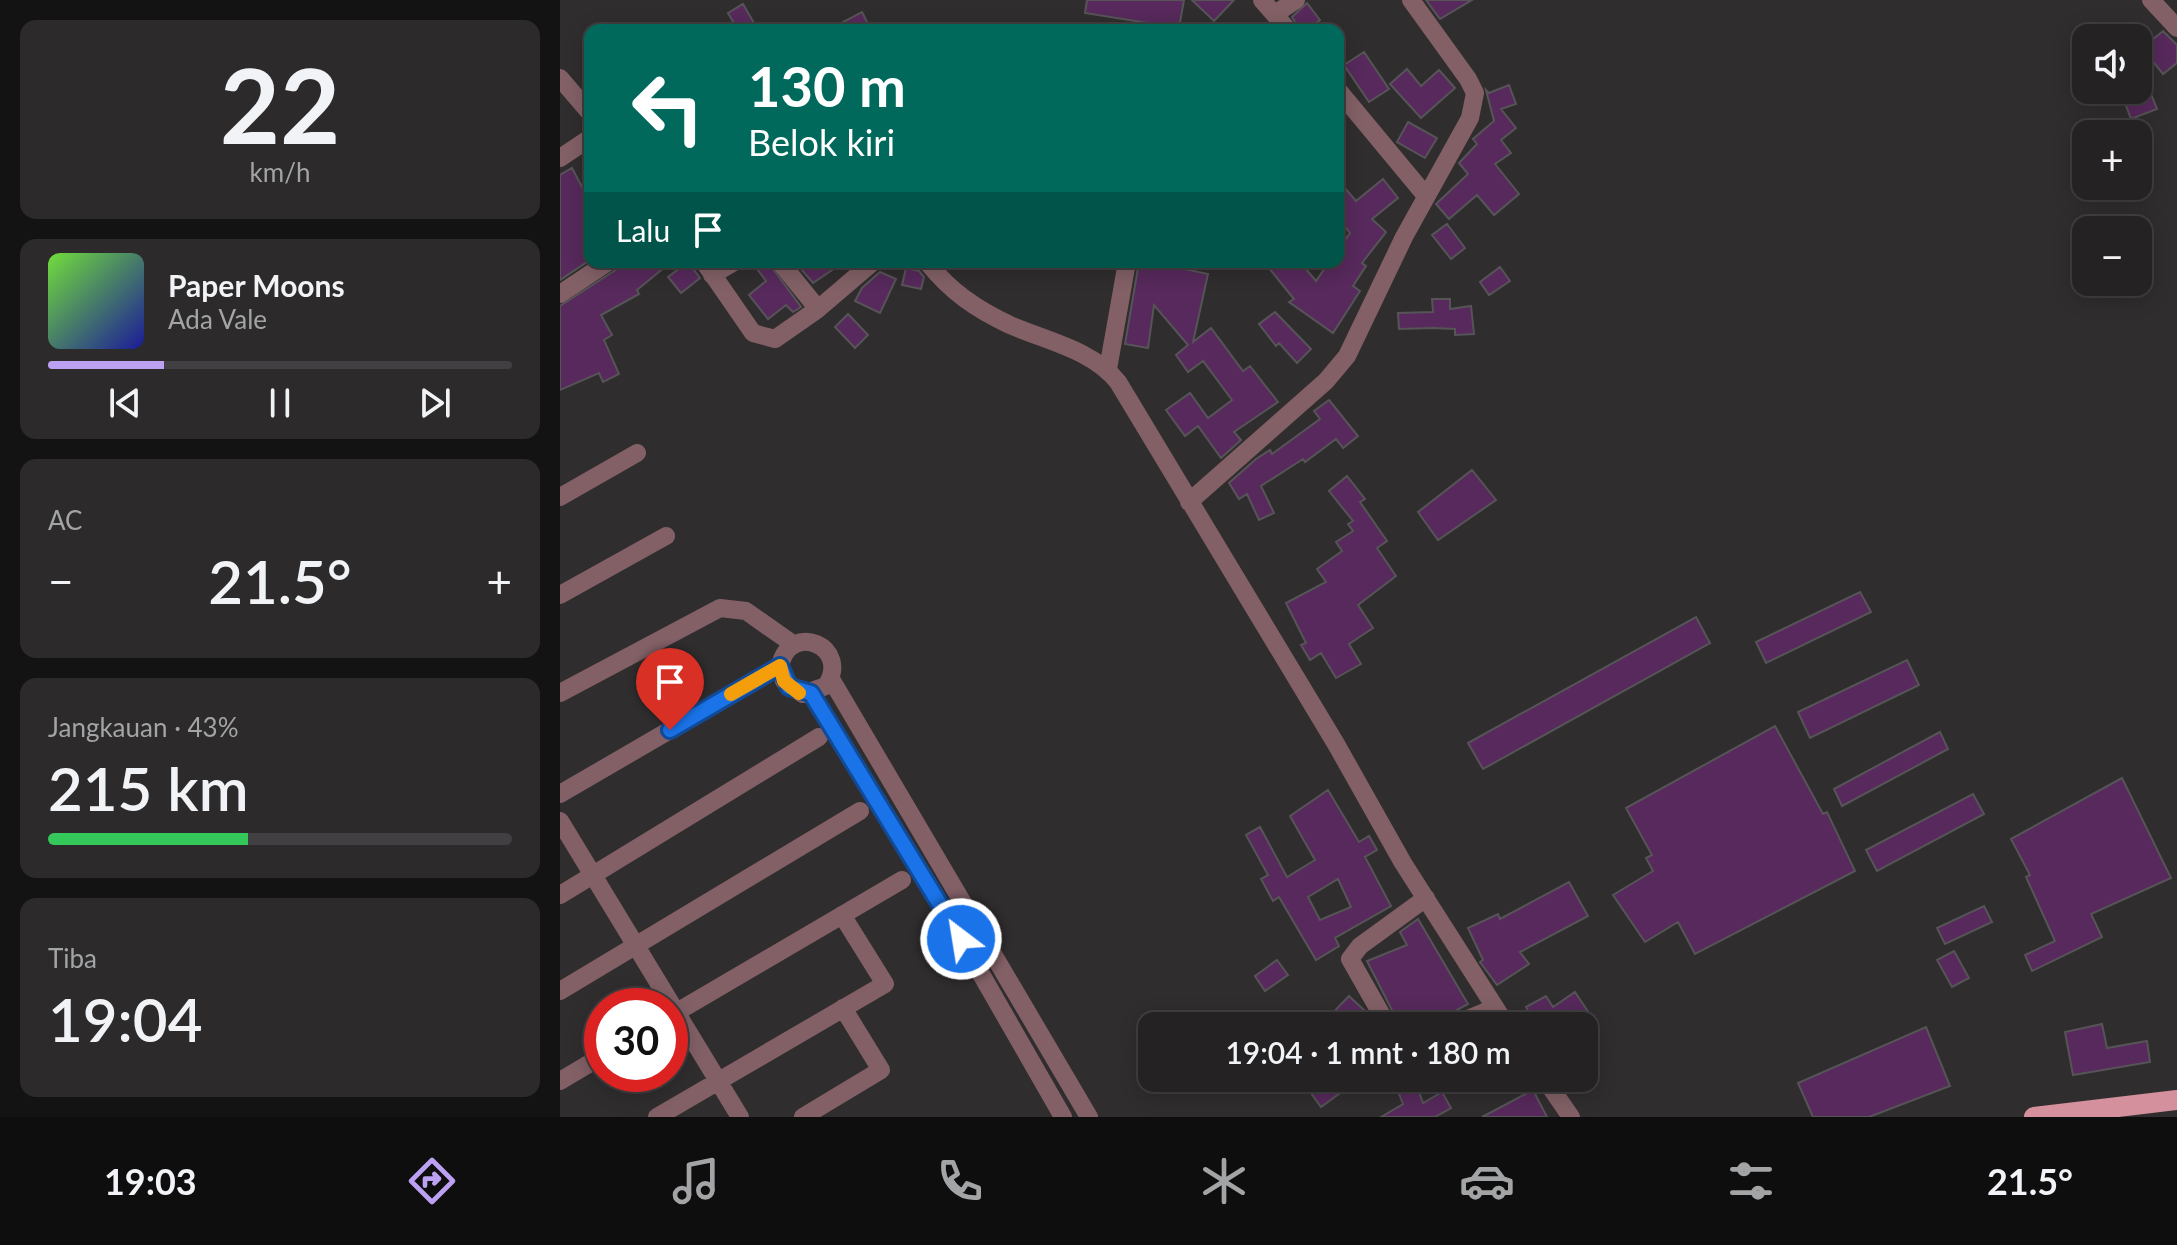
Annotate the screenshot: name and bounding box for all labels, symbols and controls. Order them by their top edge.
map controls [2072,24,2152,296]
button: sound [2072,24,2152,104]
text: 22 [220,41,340,166]
text: 130 m [748,52,906,119]
icon: left [616,56,720,160]
text: Belok kiri [748,120,895,164]
button: + [2072,120,2152,200]
text: km/h [250,156,310,188]
icon: arrive [686,208,730,252]
text: Lalu [616,212,670,248]
button: − [2072,216,2152,296]
text: Paper Moons [168,267,345,303]
text: Ada Vale [168,303,267,335]
icon: previous [103,381,147,425]
icon: pause [258,381,302,425]
icon: next [413,381,457,425]
text: AC [48,504,83,536]
text: 21.5° [208,545,352,617]
text: − [48,555,74,607]
text: + [486,555,512,607]
pin [636,648,704,730]
icon: arrive [648,660,692,704]
text: Jangkauan · 43% [48,711,239,743]
text: 215 km [48,752,249,824]
position arrow [919,897,1003,981]
text: Tiba [48,942,97,974]
text: 19:04 [48,983,202,1055]
speed limit sign: 30 [584,988,688,1092]
text: 19:04 · 1 mnt · 180 m [1225,1034,1511,1070]
icon: directions [404,1153,460,1209]
icon: music [668,1153,724,1209]
icon: phone [932,1153,988,1209]
icon: climate [1196,1153,1252,1209]
icon: car [1459,1153,1515,1209]
icon: filters [1723,1153,1779,1209]
text: 19:03 [104,1159,197,1203]
text: 21.5° [1987,1159,2073,1203]

